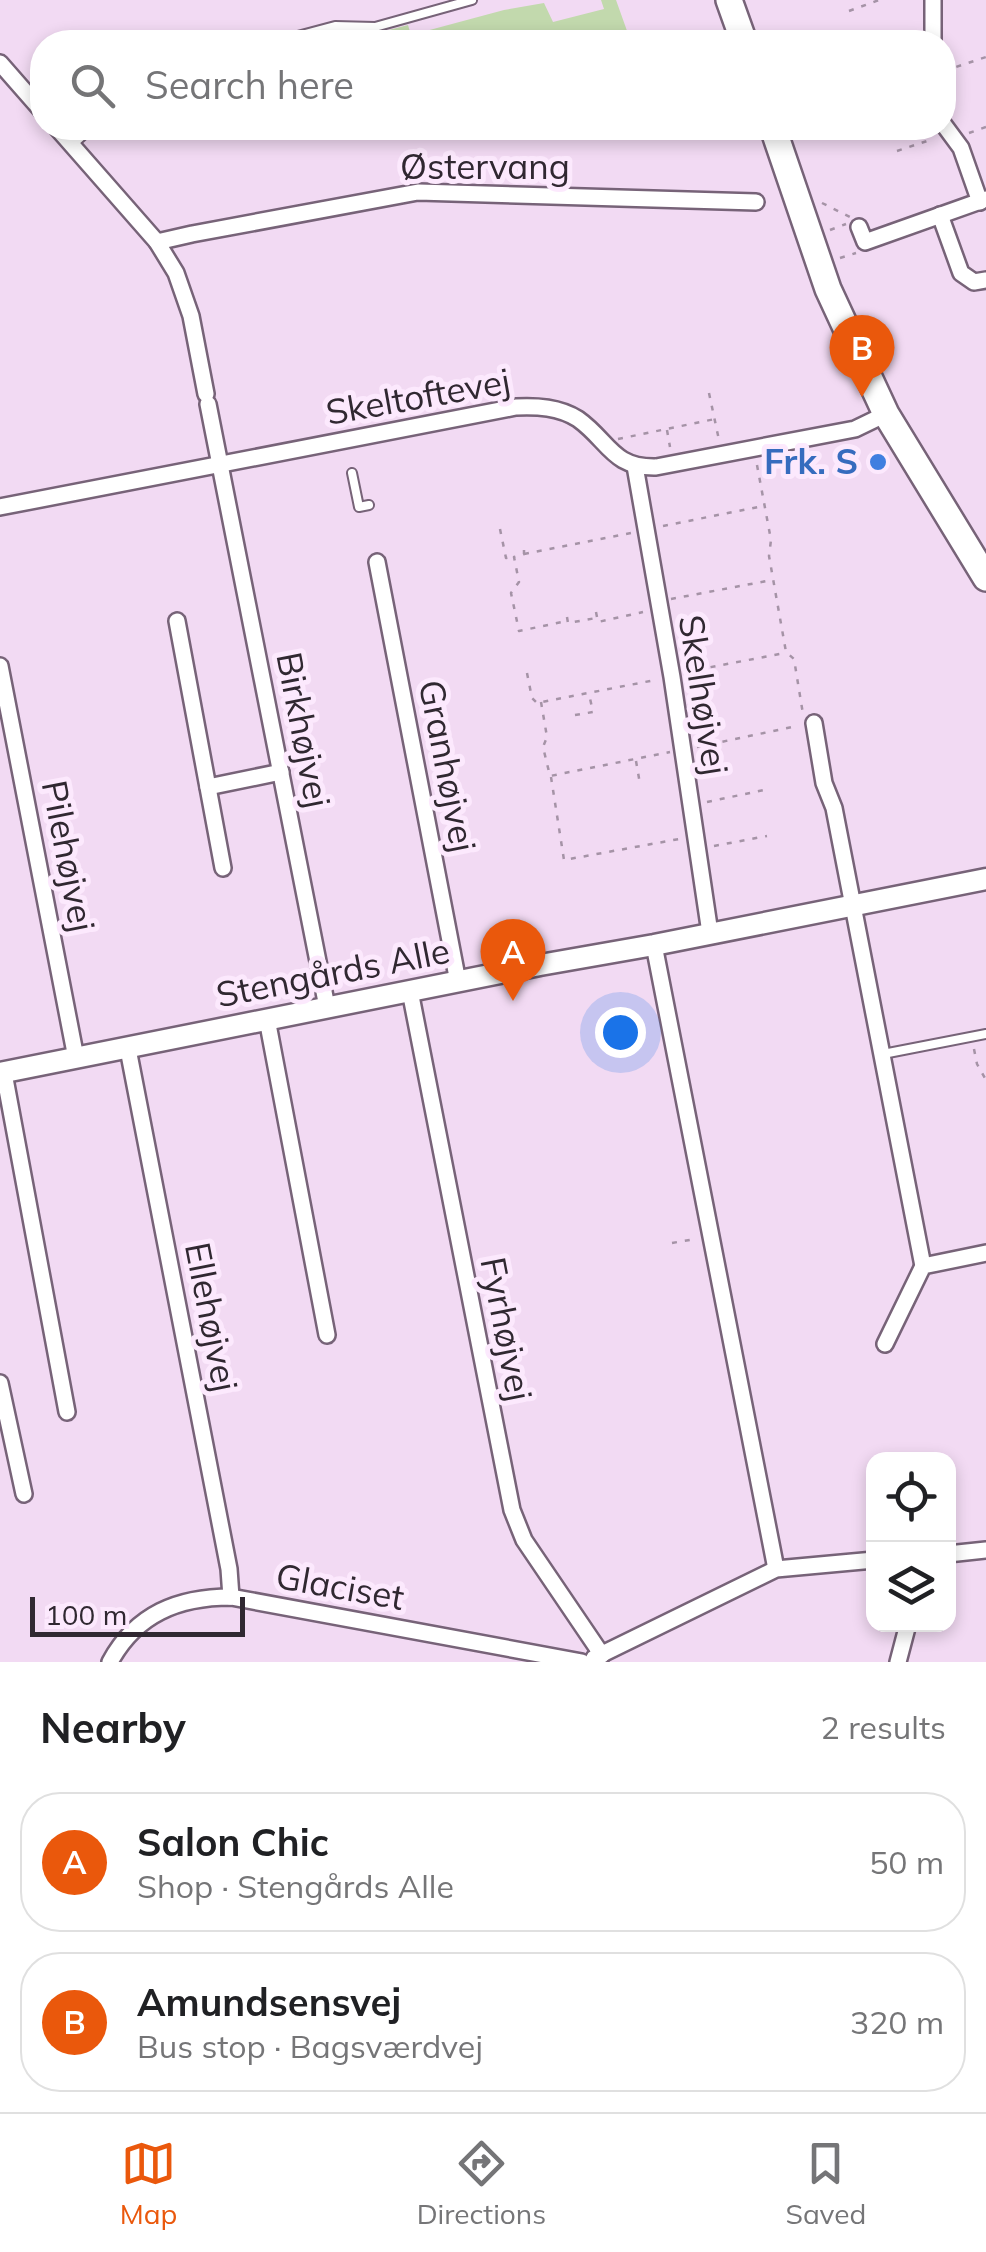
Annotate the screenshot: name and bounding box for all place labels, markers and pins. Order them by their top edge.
pin: B [830,314,894,397]
place label: Frk. S [764,439,858,483]
marker: Frk. S [867,451,889,473]
pin: A [480,918,546,1001]

